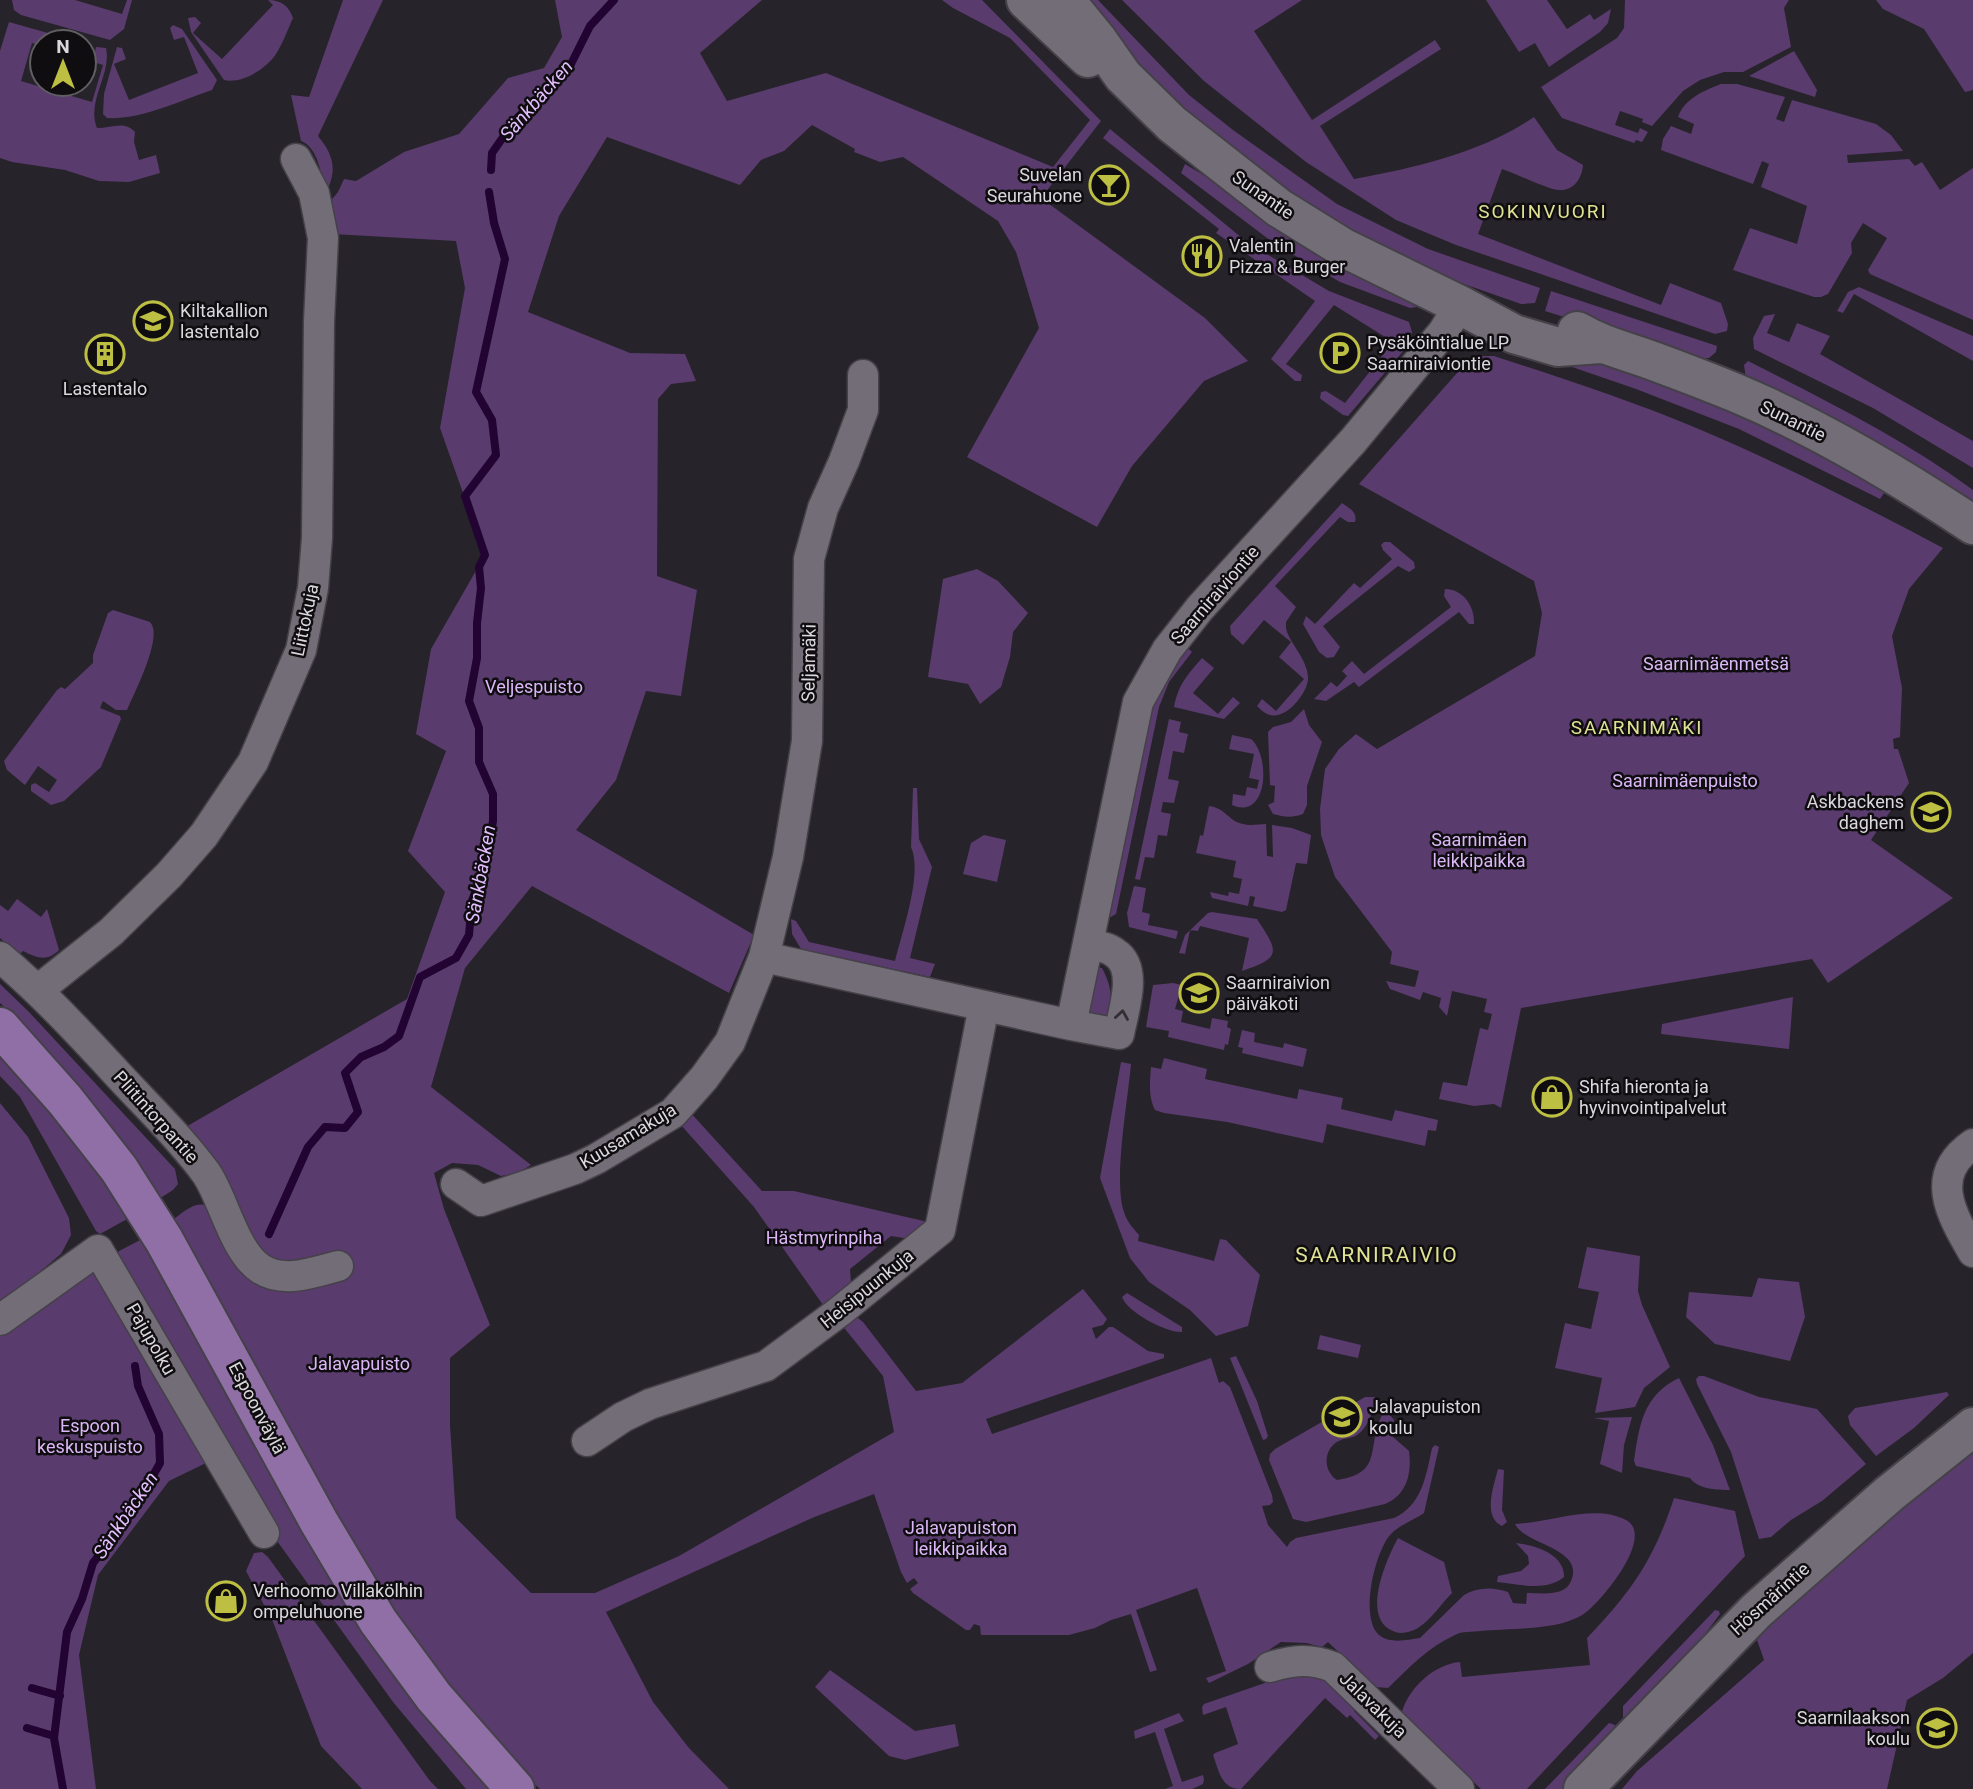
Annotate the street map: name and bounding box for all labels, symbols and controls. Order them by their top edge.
north arrow [28,28,98,98]
text: N [56,35,70,58]
water label: Sänkbäcken [495,55,578,145]
place label: Suvelan Seurahuone [987,164,1082,206]
bar icon: Suvelan Seurahuone [1088,164,1130,206]
street label: Sunantie [1229,166,1298,223]
district label: SOKINVUORI [1478,200,1608,223]
restaurant icon: Valentin Pizza & Burger [1181,235,1223,277]
place label: Valentin Pizza & Burger [1229,235,1345,277]
school or university icon: Kiltakallion lastentalo [132,300,174,342]
place label: Kiltakallion lastentalo [180,300,268,342]
parking icon: Pysäköintialue LP Saarniraiviontie [1319,332,1361,374]
place label: Pysäköintialue LP Saarniraiviontie [1367,332,1509,374]
building icon: Lastentalo [84,333,126,375]
place label: Lastentalo [63,378,147,399]
street label: Sunantie [1757,396,1829,445]
street label: Saarniraiviontie [1166,541,1263,648]
street label: Liittokuja [287,582,322,658]
street label: Seljamäki [797,624,820,702]
park label: Saarnimäenmetsä [1643,653,1789,674]
park label: Veljespuisto [485,676,583,697]
district label: SAARNIMÄKI [1571,716,1703,739]
park label: Saarnimäenpuisto [1612,770,1758,791]
place label: Askbackens daghem [1807,791,1904,833]
school or university icon: Askbackens daghem [1910,791,1952,833]
water label: Sänkbäcken [461,823,500,925]
park label: Saarnimäen leikkipaikka [1431,829,1527,871]
school or university icon: Saarniraivion päiväkoti [1178,972,1220,1014]
place label: Saarniraivion päiväkoti [1226,972,1330,1014]
one-way arrow [1114,1009,1129,1021]
street label: Pliitintorpantie [110,1066,203,1167]
shop icon: Shifa hieronta ja hyvinvointipalvelut [1531,1076,1573,1118]
place label: Shifa hieronta ja hyvinvointipalvelut [1579,1076,1727,1118]
street label: Kuusamakuja [576,1099,680,1173]
park label: Hästmyrinpiha [766,1227,882,1248]
district label: SAARNIRAIVIO [1295,1243,1459,1267]
street label: Heisipuunkuja [816,1245,917,1332]
street label: Pajupolku [123,1299,180,1378]
park label: Jalavapuisto [308,1353,410,1374]
street label: Espoonväylä [224,1358,290,1457]
school or university icon: Jalavapuiston koulu [1321,1396,1363,1438]
place label: Jalavapuiston koulu [1369,1396,1481,1438]
park label: Espoon keskuspuisto [37,1415,143,1457]
water label: Sänkbäcken [88,1468,163,1563]
park label: Jalavapuiston leikkipaikka [905,1517,1017,1559]
street label: Hösmärintie [1726,1558,1813,1639]
shop icon: Verhoomo Villakölhin ompeluhuone [205,1580,247,1622]
place label: Verhoomo Villakölhin ompeluhuone [253,1580,423,1622]
street label: Jalavakuja [1335,1667,1411,1742]
place label: Saarnilaakson koulu [1797,1707,1910,1749]
school or university icon: Saarnilaakson koulu [1916,1707,1958,1749]

